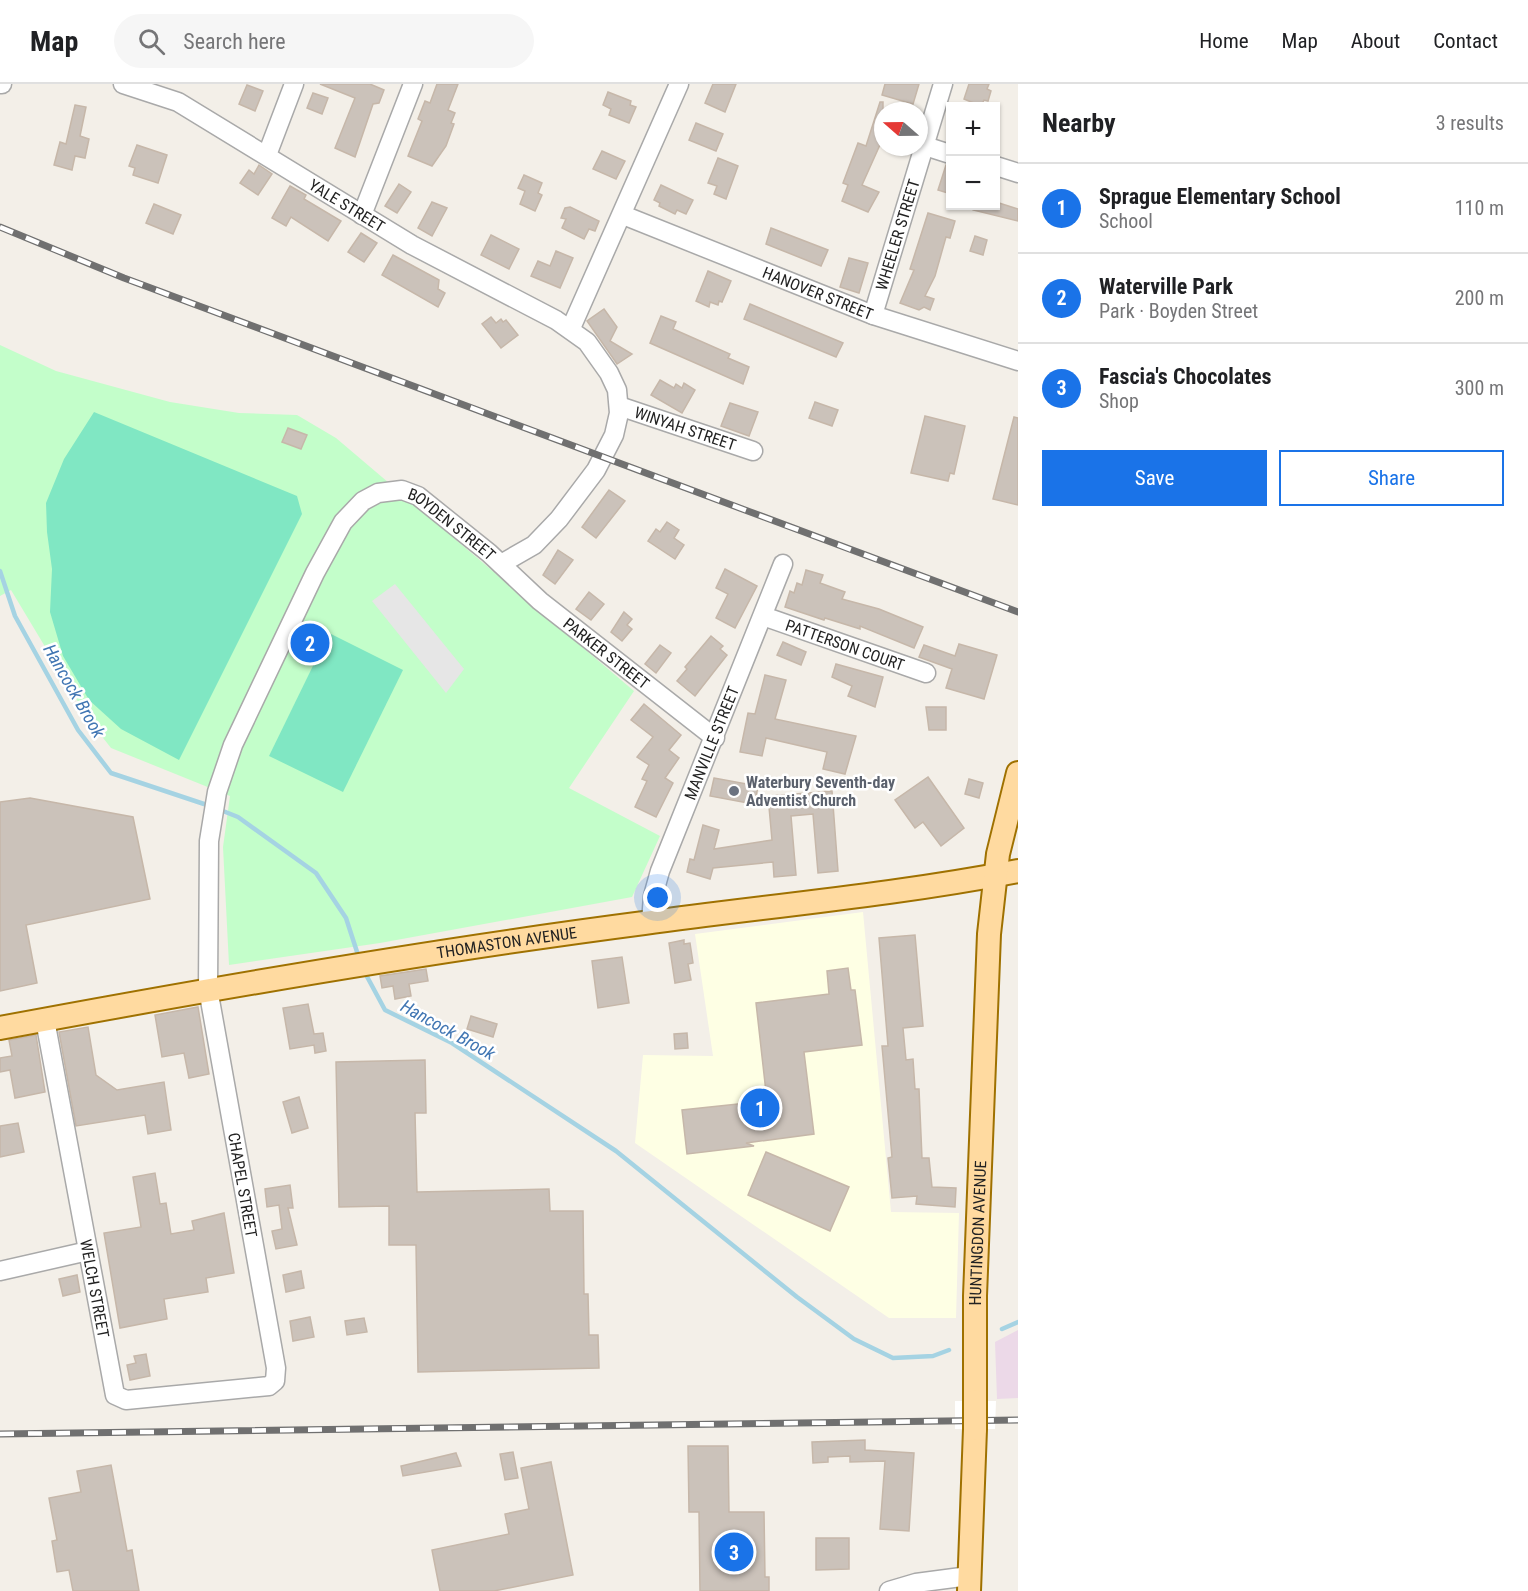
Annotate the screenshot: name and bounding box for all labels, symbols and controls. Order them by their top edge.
search box [114,14,534,68]
text: Map [30,25,78,58]
icon: search [135,25,168,58]
text: Search here [183,29,286,54]
text: Home [1199,29,1249,53]
text: Map [1282,29,1318,53]
text: About [1351,29,1400,53]
text: Contact [1433,29,1498,53]
north arrow [874,102,928,156]
map controls [946,102,1000,210]
button: + [946,102,1000,156]
text: Nearby [1042,108,1116,138]
text: 3 results [1436,111,1504,135]
button: − [946,156,1000,210]
street label: YALE STREET [305,175,388,236]
street label: WHEELER STREET [872,177,924,293]
text: Sprague Elementary School [1099,184,1341,209]
text: 1 [1056,196,1067,220]
text: 110 m [1455,196,1504,220]
text: School [1099,209,1153,233]
street label: HANOVER STREET [760,263,876,324]
text: Waterville Park [1099,274,1233,299]
text: 2 [1056,286,1067,310]
text: 200 m [1455,286,1504,310]
text: Park · Boyden Street [1099,299,1258,323]
text: Fascia's Chocolates [1099,364,1271,389]
text: 3 [1056,376,1067,400]
text: 300 m [1455,376,1504,400]
text: Shop [1099,389,1139,413]
street label: WINYAH STREET [632,403,738,455]
button: Save [1042,450,1267,506]
button: Share [1279,450,1504,506]
street label: BOYDEN STREET [405,484,499,564]
street label: PARKER STREET [559,614,653,693]
street label: PATTERSON COURT [783,616,907,675]
pin: 2 [290,620,330,666]
water label: Hancock Brook [39,640,110,742]
street label: MANVILLE STREET [681,684,743,803]
place label: Waterbury Seventh-day Adventist Church [746,773,895,810]
marker: Waterbury Seventh-day Adventist Church [727,784,741,798]
your location [643,883,672,912]
street label: THOMASTON AVENUE [435,923,578,962]
water label: Hancock Brook [397,995,500,1065]
pin: 1 [740,1086,780,1130]
street label: CHAPEL STREET [224,1131,261,1239]
street label: HUNTINGDON AVENUE [966,1160,990,1305]
street label: WELCH STREET [76,1238,113,1339]
pin: 3 [714,1530,754,1574]

